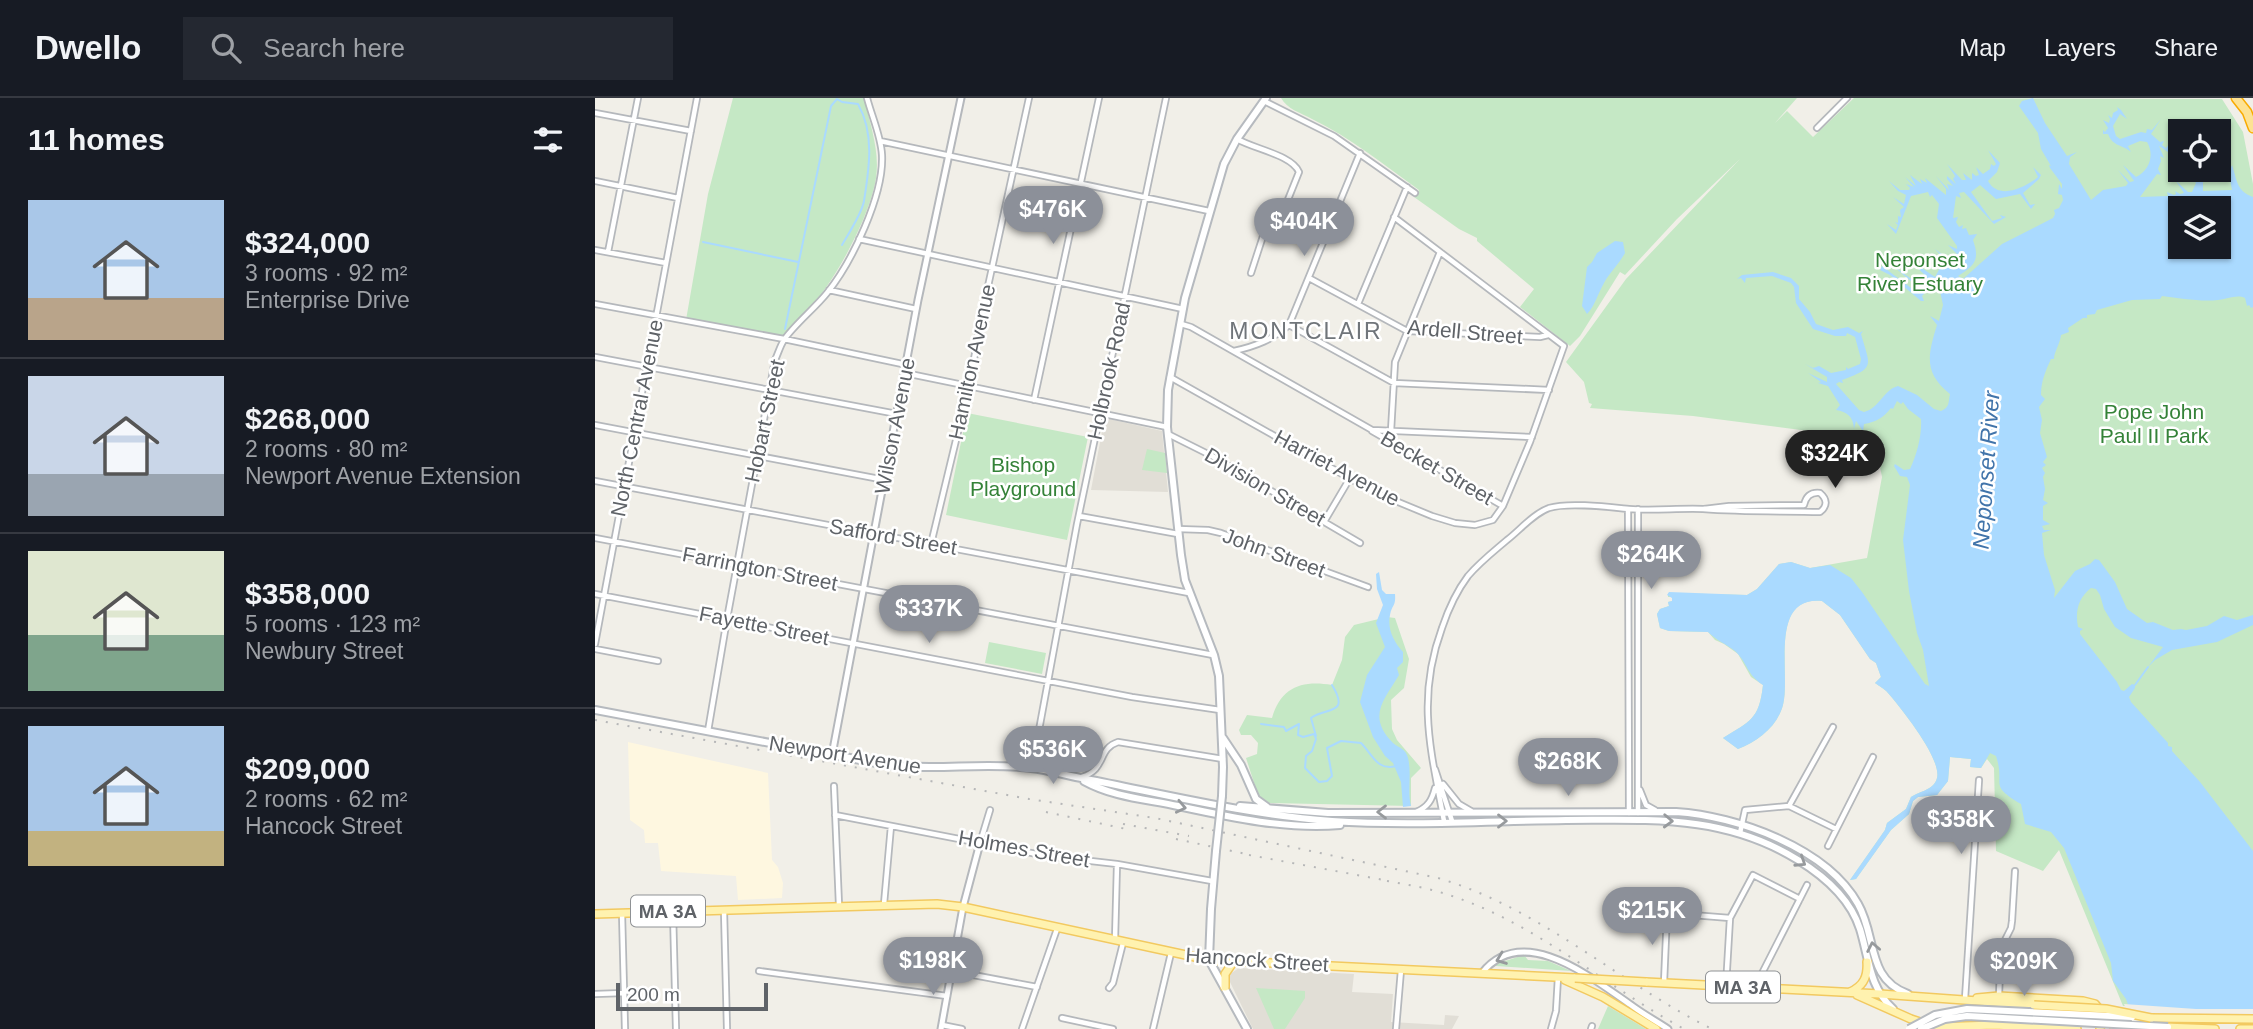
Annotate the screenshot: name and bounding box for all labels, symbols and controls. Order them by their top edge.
search box [183,17,673,80]
text: Dwello [35,29,141,66]
icon: search [207,29,245,67]
text: Search here [263,33,405,63]
text: Map [1959,34,2006,61]
text: Layers [2044,34,2116,61]
text: Share [2154,34,2218,61]
map controls [2168,119,2231,259]
button: locate [2168,119,2231,182]
icon: filters [529,121,567,159]
text: 11 homes [28,123,165,156]
pin: $476K [1004,186,1102,246]
text: $476K [1019,196,1087,222]
button: layers [2168,196,2231,259]
pin: $404K [1255,198,1353,258]
text: $404K [1270,208,1338,234]
text: $324,000 [245,226,370,259]
icon: home [84,228,168,312]
park label: Neponset River Estuary [1857,248,1984,295]
text: 3 rooms · 92 m² [245,260,407,286]
street label: Hamilton Avenue [944,282,999,442]
text: Enterprise Drive [245,287,410,313]
street label: Holbrook Road [1083,300,1134,442]
street label: Ardell Street [1406,315,1524,348]
street label: North Central Avenue [606,317,667,518]
district label: MONTCLAIR [1229,318,1383,344]
street label: Wilson Avenue [870,356,919,496]
street label: Hobart Street [740,357,789,484]
water label: Neponset River [1968,389,2005,550]
park label: Pope John Paul II Park [2100,400,2209,447]
text: $268,000 [245,402,370,435]
icon: home [84,404,168,488]
street label: Harriet Avenue [1271,425,1404,510]
street label: Becket Street [1377,426,1498,509]
pin: $324K [1786,430,1884,490]
text: 2 rooms · 80 m² [245,436,407,462]
text: $324K [1801,440,1869,466]
street label: Division Street [1201,443,1330,530]
park label: Bishop Playground [970,453,1076,500]
text: Newport Avenue Extension [245,463,521,489]
street label: Safford Street [827,514,959,559]
street label: John Street [1220,523,1329,582]
pin: $264K [1602,532,1700,591]
text: $264K [1617,541,1685,567]
street label: Farrington Street [681,542,840,595]
text: $358,000 [245,577,370,610]
icon: home [84,579,168,663]
pin: $337K [880,586,978,645]
text: $337K [895,595,963,621]
street label: Fayette Street [697,602,831,649]
text: 5 rooms · 123 m² [245,611,420,637]
text: Newbury Street [245,638,404,664]
pin: $536K [1004,726,1102,786]
street label: Newport Avenue [767,731,923,778]
text: $536K [1019,736,1087,762]
pin: $268K [1519,738,1617,798]
text: $268K [1534,748,1602,774]
text: $209,000 [245,752,370,785]
icon: home [84,754,168,838]
text: 2 rooms · 62 m² [245,786,407,812]
pin: $358K [1912,796,2010,856]
one-way arrow [1175,798,1187,813]
one-way arrow [1376,804,1387,820]
text: $358K [1927,806,1995,832]
text: Hancock Street [245,813,402,839]
one-way arrow [1497,813,1507,829]
one-way arrow [1663,813,1674,828]
street label: Holmes Street [957,826,1092,871]
one-way arrow [1794,854,1807,867]
pin: $215K [1603,888,1701,947]
road number: MA 3A [631,896,705,926]
text: $215K [1618,897,1686,923]
pin: $198K [884,937,982,997]
pin: $209K [1975,939,2073,998]
one-way arrow [1866,941,1881,953]
street label: Hancock Street [1185,943,1330,976]
text: $198K [899,947,967,973]
text: $209K [1990,948,2058,974]
one-way arrow [1496,951,1508,965]
road number: MA 3A [1706,972,1780,1002]
scale bar [616,980,768,1012]
text: 200 m [627,984,680,1005]

